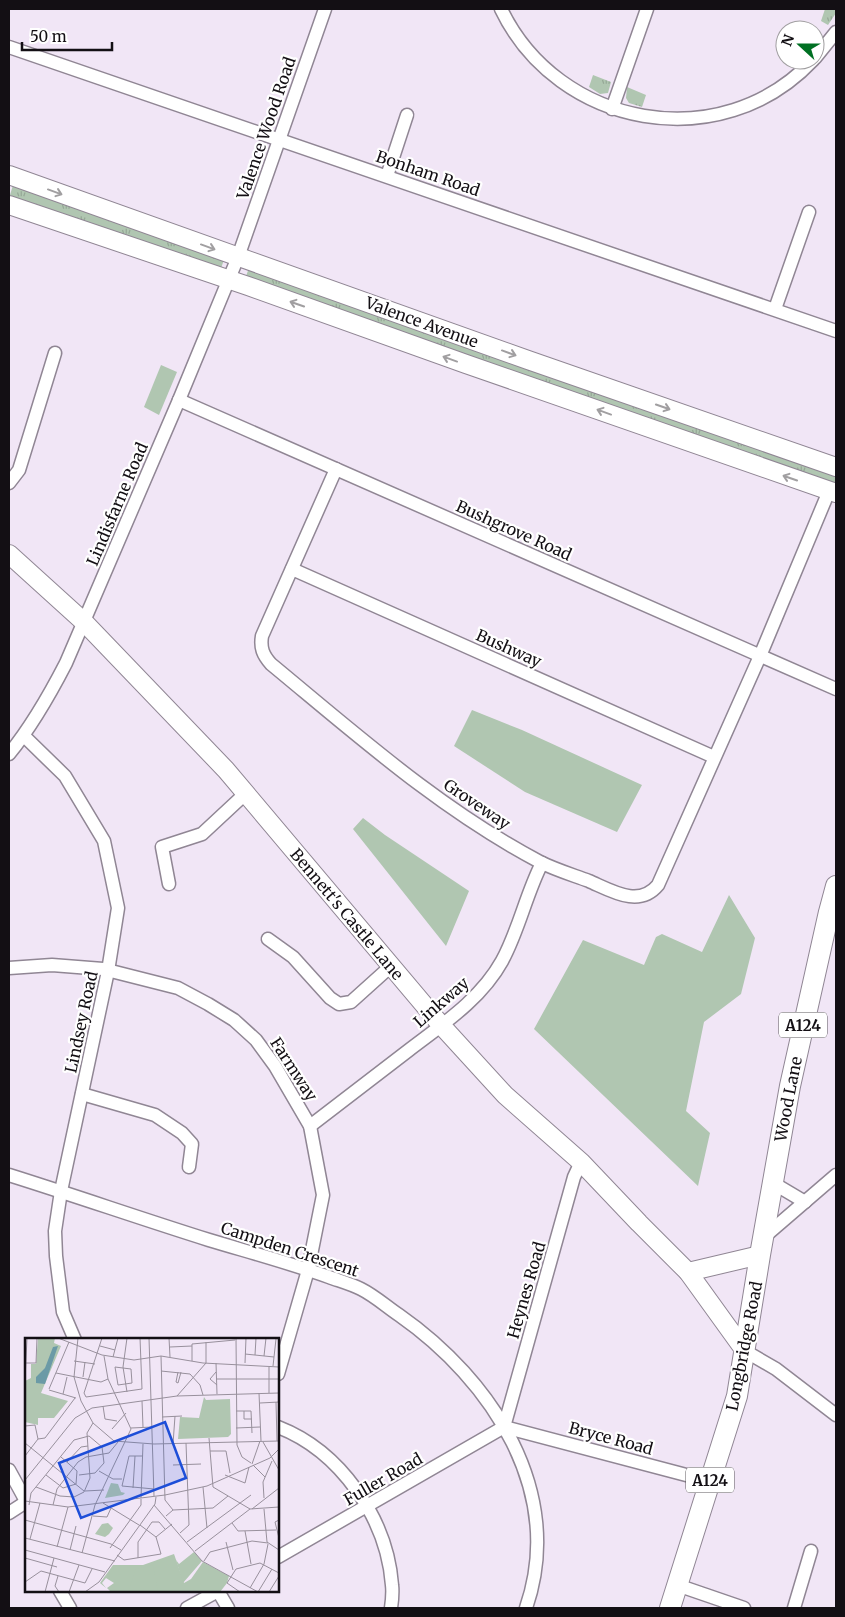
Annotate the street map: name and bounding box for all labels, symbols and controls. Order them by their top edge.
scale bar [22,20,112,52]
north arrow [775,20,825,70]
text: 50 m [30,27,67,46]
text: N [777,32,798,49]
street label: Valence Wood Road [232,54,300,203]
street label: Bonham Road [373,146,483,200]
one-way arrow [46,188,62,197]
one-way arrow [199,242,215,252]
street label: Valence Avenue [362,292,481,352]
one-way arrow [290,299,305,308]
one-way arrow [501,349,517,358]
one-way arrow [443,354,459,363]
one-way arrow [655,403,670,412]
one-way arrow [597,407,612,416]
street label: Lindisfarne Road [82,439,152,569]
one-way arrow [782,472,798,482]
street label: Bushgrove Road [453,496,575,565]
street label: Bushway [473,625,545,672]
street label: Groveway [440,774,515,834]
street label: Bennett's Castle Lane [286,844,408,984]
street label: Lindsey Road [60,969,102,1075]
street label: Linkway [409,972,473,1031]
road number: A124 [779,1012,827,1038]
street label: Farmway [266,1034,322,1105]
street label: Wood Lane [770,1055,806,1144]
street label: Campden Crescent [219,1217,362,1281]
street label: Heynes Road [503,1239,549,1341]
street label: Longbridge Road [722,1279,766,1412]
inset map [25,1338,279,1592]
street label: Bryce Road [567,1417,656,1459]
street label: Fuller Road [340,1448,426,1510]
road number: A124 [686,1468,734,1492]

